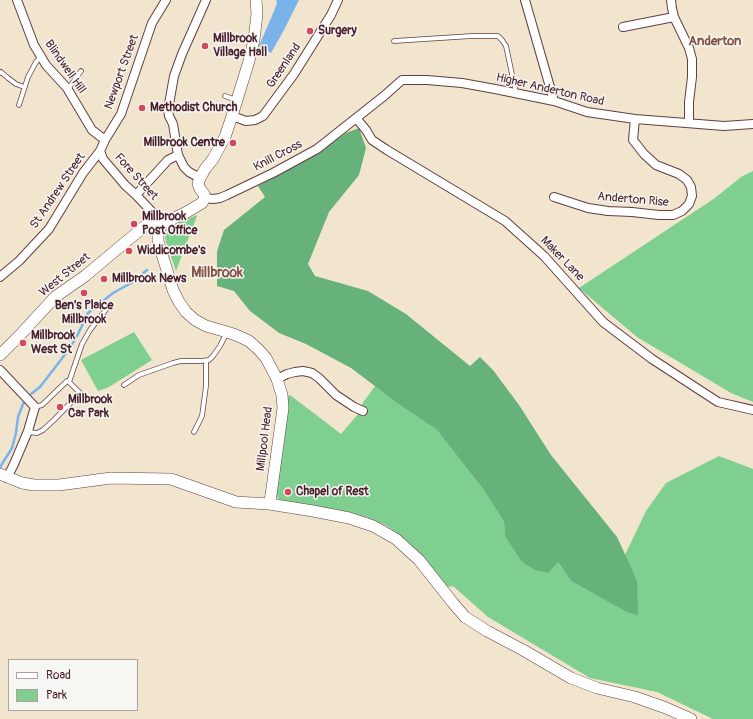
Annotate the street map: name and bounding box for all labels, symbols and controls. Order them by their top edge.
place label: Surgery [318,24,357,38]
marker: Surgery [305,26,315,36]
place label: Millbrook Village Hall [213,32,267,60]
street label: Newport Street [102,33,142,111]
district label: Anderton [689,34,741,50]
street label: Blindwell Hill [41,37,89,97]
marker: Millbrook Village Hall [200,41,210,51]
street label: Greenland [264,41,304,91]
street label: Higher Anderton Road [495,71,605,109]
place label: Methodist Church [150,101,237,115]
marker: Methodist Church [137,103,147,113]
place label: Millbrook Centre [144,136,225,150]
street label: Knill Cross [251,137,305,175]
marker: Millbrook Centre [228,138,238,148]
street label: St Andrew Street [27,150,89,232]
street label: Fore Street [111,151,161,203]
street label: Anderton Rise [597,190,669,210]
place label: Millbrook Post Office [142,210,197,238]
marker: Millbrook Post Office [129,219,139,229]
street label: Maker Lane [537,234,587,284]
place label: Widdicombe's [137,244,206,258]
marker: Widdicombe's [124,246,134,256]
street label: West Street [37,250,93,300]
district label: Millbrook [191,265,243,281]
place label: Millbrook News [112,272,186,286]
marker: Millbrook News [99,274,109,284]
marker: Ben’s Plaice Millbrook [79,288,89,298]
place label: Ben’s Plaice Millbrook [55,299,113,327]
place label: Millbrook West St [31,329,75,357]
marker: Millbrook West St [18,338,28,348]
place label: Millbrook Car Park [68,393,112,421]
marker: Millbrook Car Park [55,402,65,412]
street label: Millpool Head [254,406,276,472]
place label: Chapel of Rest [296,485,369,499]
marker: Chapel of Rest [283,487,293,497]
legend [8,659,138,711]
text: Road [46,668,71,683]
text: Park [46,688,67,703]

